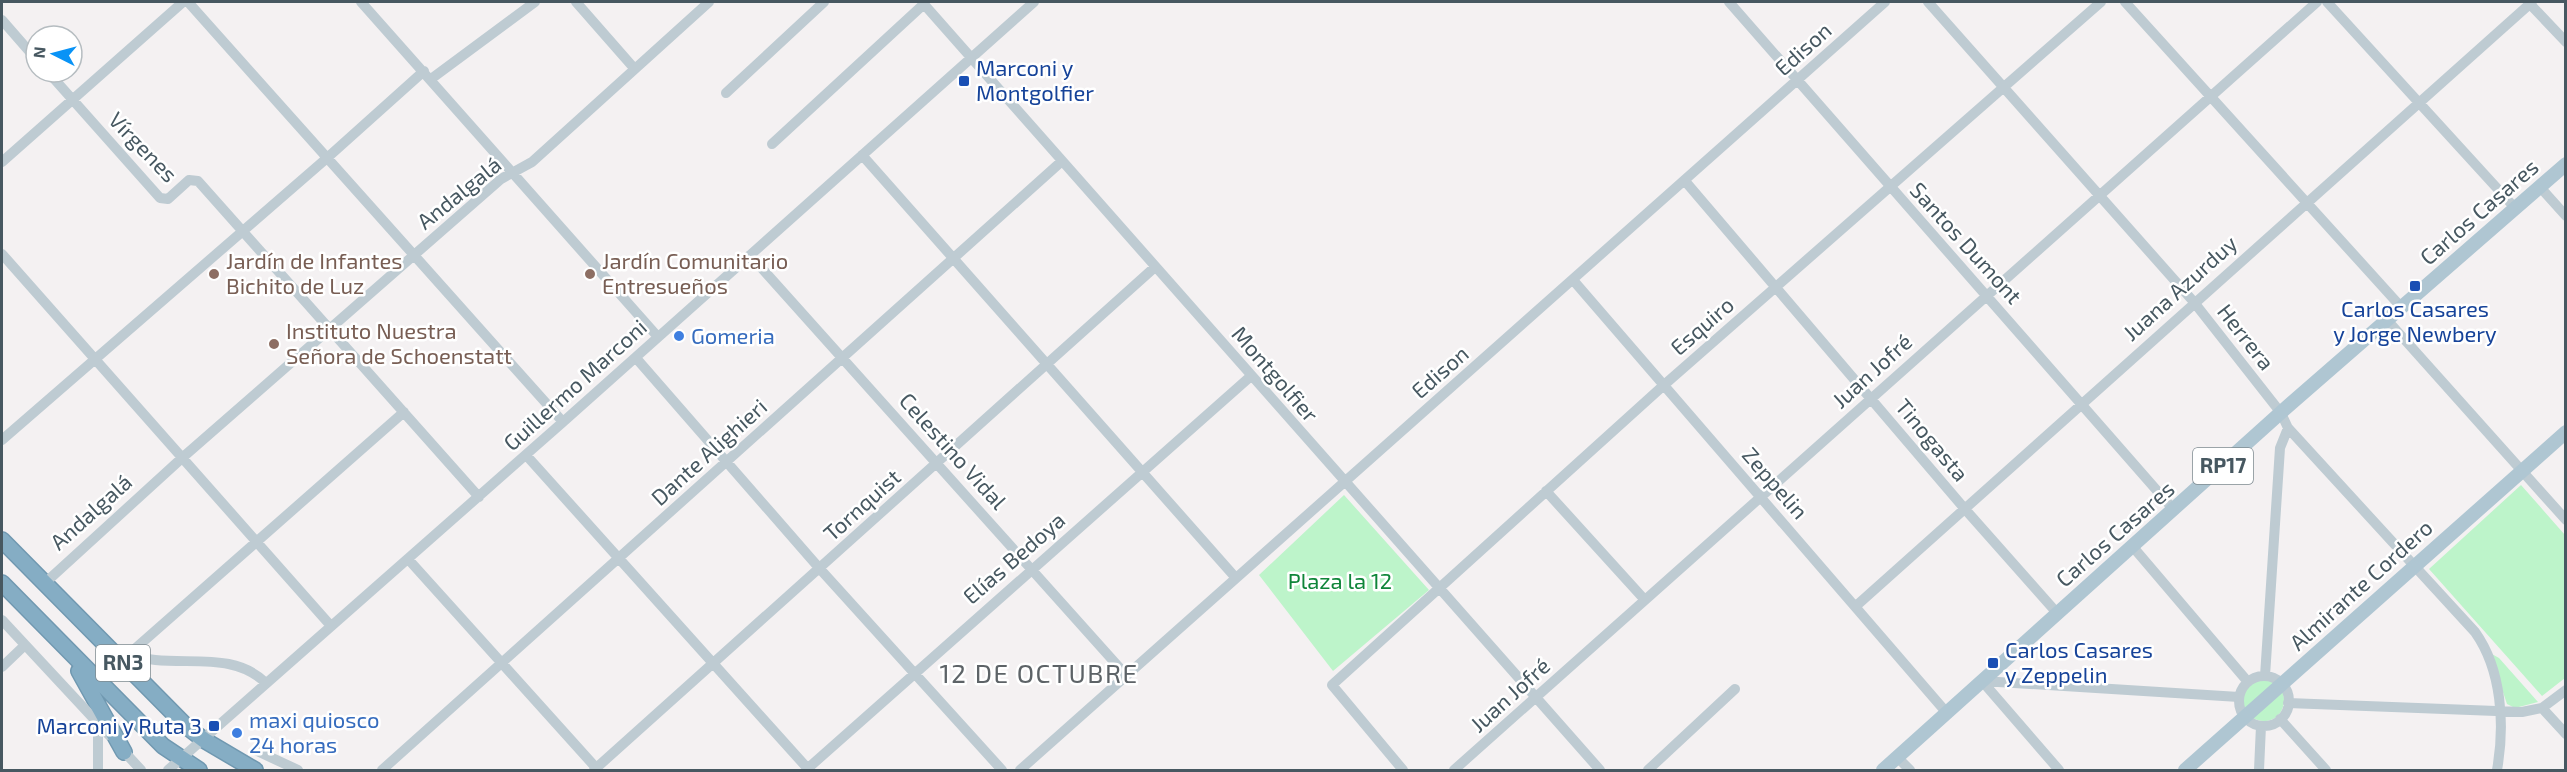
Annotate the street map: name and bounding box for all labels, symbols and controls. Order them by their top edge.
street label: Edison [1769,16,1836,80]
north arrow [24,24,84,84]
text: N [29,46,49,59]
place label: Marconi y Montgolfier [976,54,1094,105]
marker: Marconi y Montgolfier [957,74,971,88]
street label: Vírgenes [104,106,183,187]
street label: Andalgalá [411,150,506,234]
street label: Carlos Casares [2414,153,2543,270]
street label: Santos Dumont [1905,176,2028,308]
street label: Juana Azurduy [2117,229,2242,345]
place label: Jardín de Infantes Bichito de Luz [226,247,402,298]
place label: Jardín Comunitario Entresueños [602,247,788,298]
marker: Jardín de Infantes Bichito de Luz [207,267,221,281]
marker: Jardín Comunitario Entresueños [583,267,597,281]
marker: Carlos Casares y Jorge Newbery [2408,279,2422,293]
street label: Esquiro [1664,291,1738,360]
place label: Carlos Casares y Jorge Newbery [2333,295,2497,346]
street label: Herrera [2213,298,2281,375]
street label: Guillermo Marconi [497,313,651,455]
place label: Instituto Nuestra Señora de Schoenstatt [286,317,512,368]
street label: Montgolfier [1227,320,1324,427]
place label: Gomeria [691,322,775,348]
street label: Juan Jofré [1826,328,1916,413]
marker: Gomeria [672,329,686,343]
marker: Instituto Nuestra Señora de Schoenstatt [267,337,281,351]
street label: Edison [1406,340,1473,403]
street label: Celestino Vidal [895,387,1013,514]
street label: Dante Alighieri [645,393,771,510]
street label: Tinogasta [1891,393,1975,486]
street label: Zeppelin [1738,441,1814,523]
road number: RP17 [2193,448,2253,484]
street label: Tornquist [818,463,905,546]
street label: Andalgalá [44,468,136,555]
street label: Carlos Casares [2050,475,2179,592]
street label: Elías Bedoya [957,506,1070,609]
street label: Almirante Cordero [2284,513,2437,655]
park label: Plaza la 12 [1288,567,1392,593]
place label: Carlos Casares y Zeppelin [2005,636,2153,687]
road number: RN3 [96,645,150,681]
street label: Juan Jofré [1464,652,1554,737]
marker: Carlos Casares y Zeppelin [1986,656,2000,670]
district label: 12 DE OCTUBRE [939,657,1139,688]
place label: maxi quiosco 24 horas [249,706,380,757]
place label: Marconi y Ruta 3 [37,712,202,738]
marker: Marconi y Ruta 3 [207,719,221,733]
marker: maxi quiosco 24 horas [230,726,244,740]

